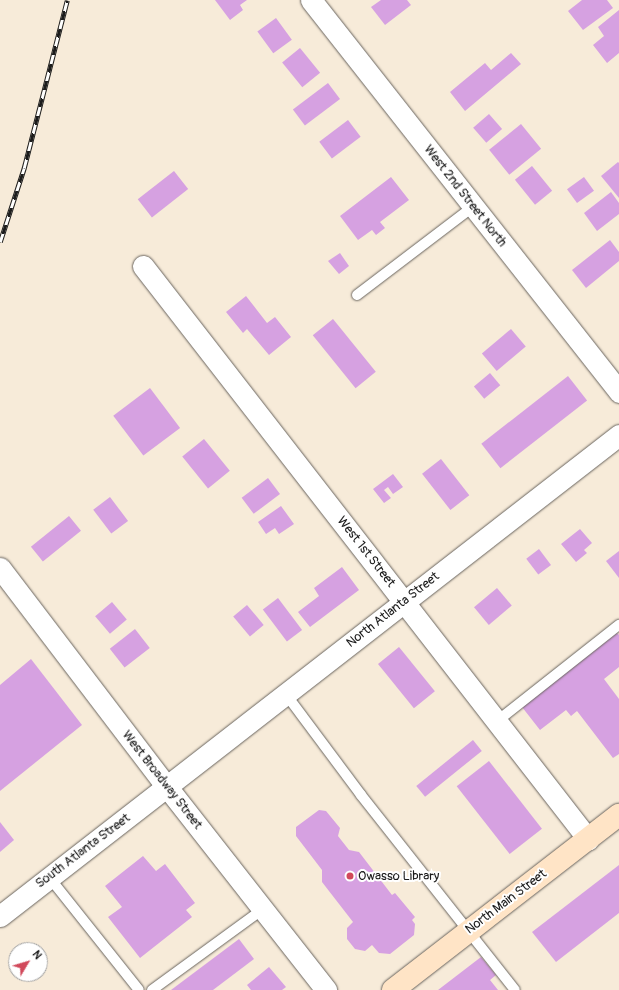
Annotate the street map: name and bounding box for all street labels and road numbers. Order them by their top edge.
street label: West 2nd Street North [420,142,510,250]
street label: West 1st Street [334,513,398,591]
street label: North Atlanta Street [343,569,443,651]
street label: West Broadway Street [119,728,205,832]
street label: South Atlanta Street [33,810,133,892]
street label: North Main Street [462,866,550,938]

